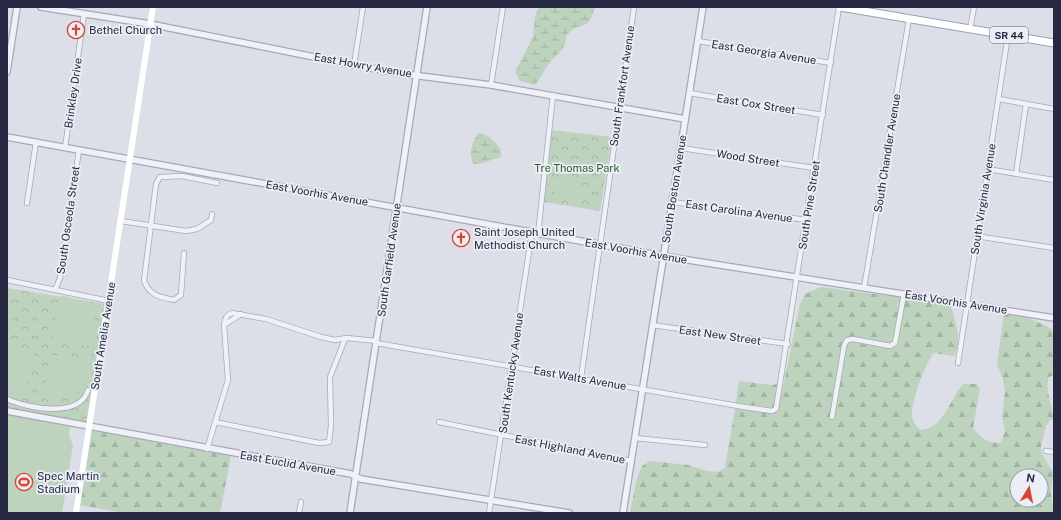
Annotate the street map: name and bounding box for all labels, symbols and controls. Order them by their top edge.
church icon: Bethel Church [66,20,86,40]
place label: Bethel Church [89,24,162,36]
street label: South Frankfort Avenue [608,25,636,147]
road number: SR 44 [990,27,1028,43]
street label: East Georgia Avenue [711,38,817,66]
street label: East Howry Avenue [313,50,413,80]
street label: Brinkley Drive [62,57,84,129]
street label: East Cox Street [716,92,796,116]
street label: South Chandler Avenue [872,93,902,213]
street label: South Boston Avenue [660,134,688,244]
street label: South Virginia Avenue [968,142,998,256]
street label: Wood Street [716,147,780,169]
street label: South Pine Street [796,159,822,251]
park label: Tre Thomas Park [534,162,620,174]
street label: South Osceola Street [54,165,82,275]
street label: East Voorhis Avenue [265,178,369,208]
street label: East Carolina Avenue [685,198,793,224]
street label: South Garfield Avenue [375,202,403,318]
place label: Saint Joseph United Methodist Church [474,226,575,251]
church icon: Saint Joseph United Methodist Church [451,228,471,248]
street label: East Voorhis Avenue [584,236,688,266]
street label: South Amelia Avenue [89,281,117,391]
street label: East Voorhis Avenue [904,288,1008,316]
street label: South Kentucky Avenue [497,312,525,434]
street label: East New Street [678,323,762,347]
street label: East Walts Avenue [533,364,627,392]
street label: East Highland Avenue [514,432,626,466]
street label: East Euclid Avenue [239,449,337,477]
north arrow [1009,468,1049,508]
place label: Spec Martin Stadium [37,470,99,495]
text: N [1025,471,1036,485]
sports icon: Spec Martin Stadium [14,472,34,492]

